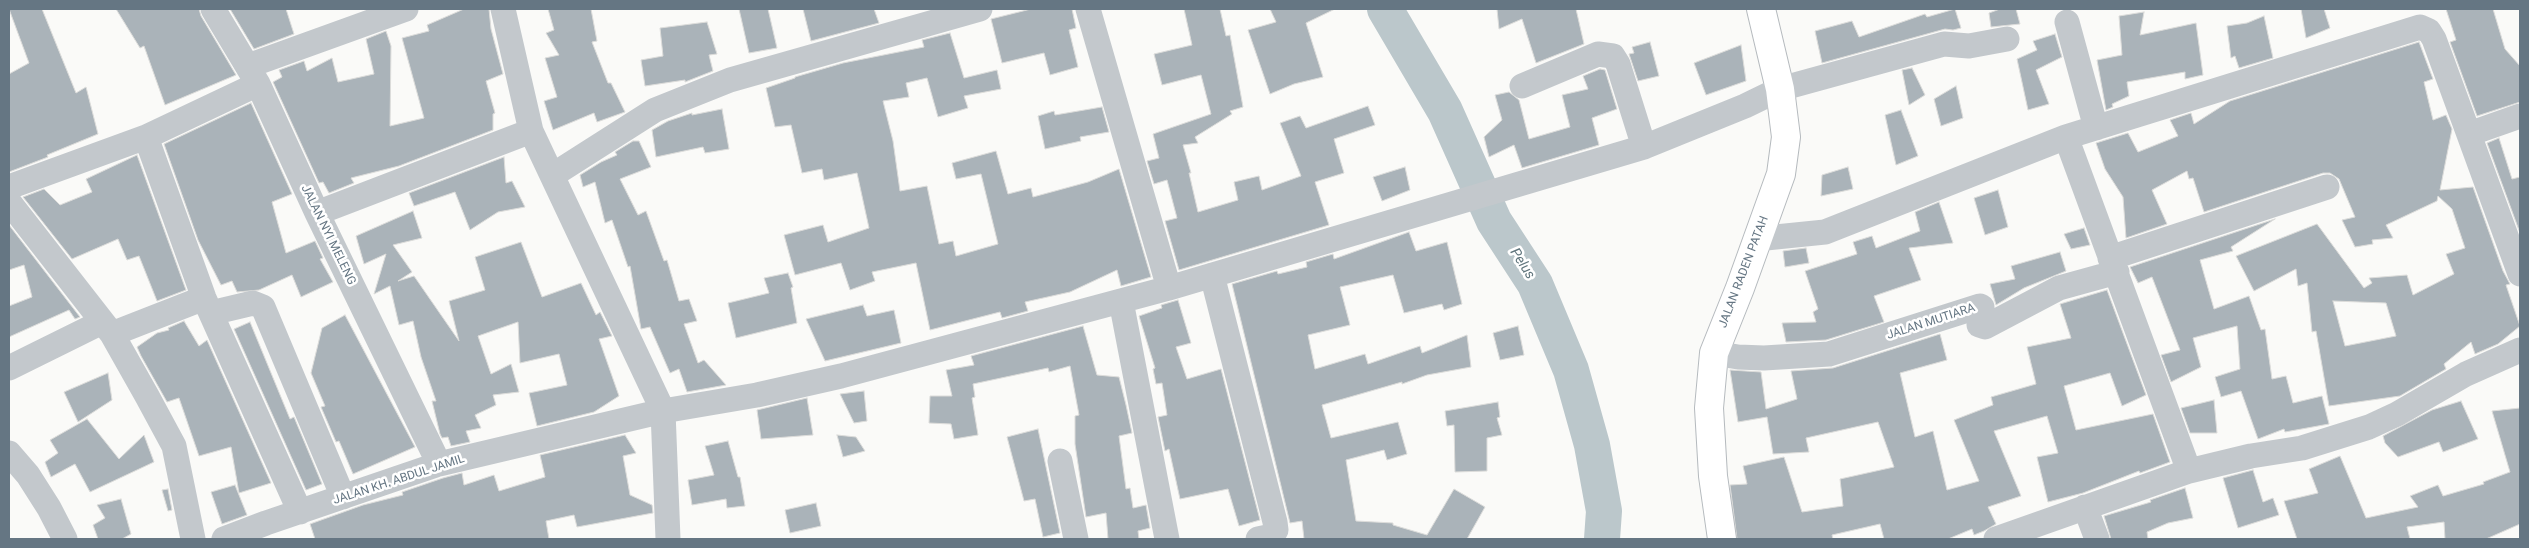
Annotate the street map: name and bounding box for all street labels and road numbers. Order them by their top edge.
street label: JALAN NYI MELENG [298,183,358,287]
street label: JALAN RADEN PATAH [1716,214,1772,330]
street label: JALAN MUTIARA [1885,301,1977,343]
street label: JALAN KH. ABDUL JAMIL [331,452,467,508]

